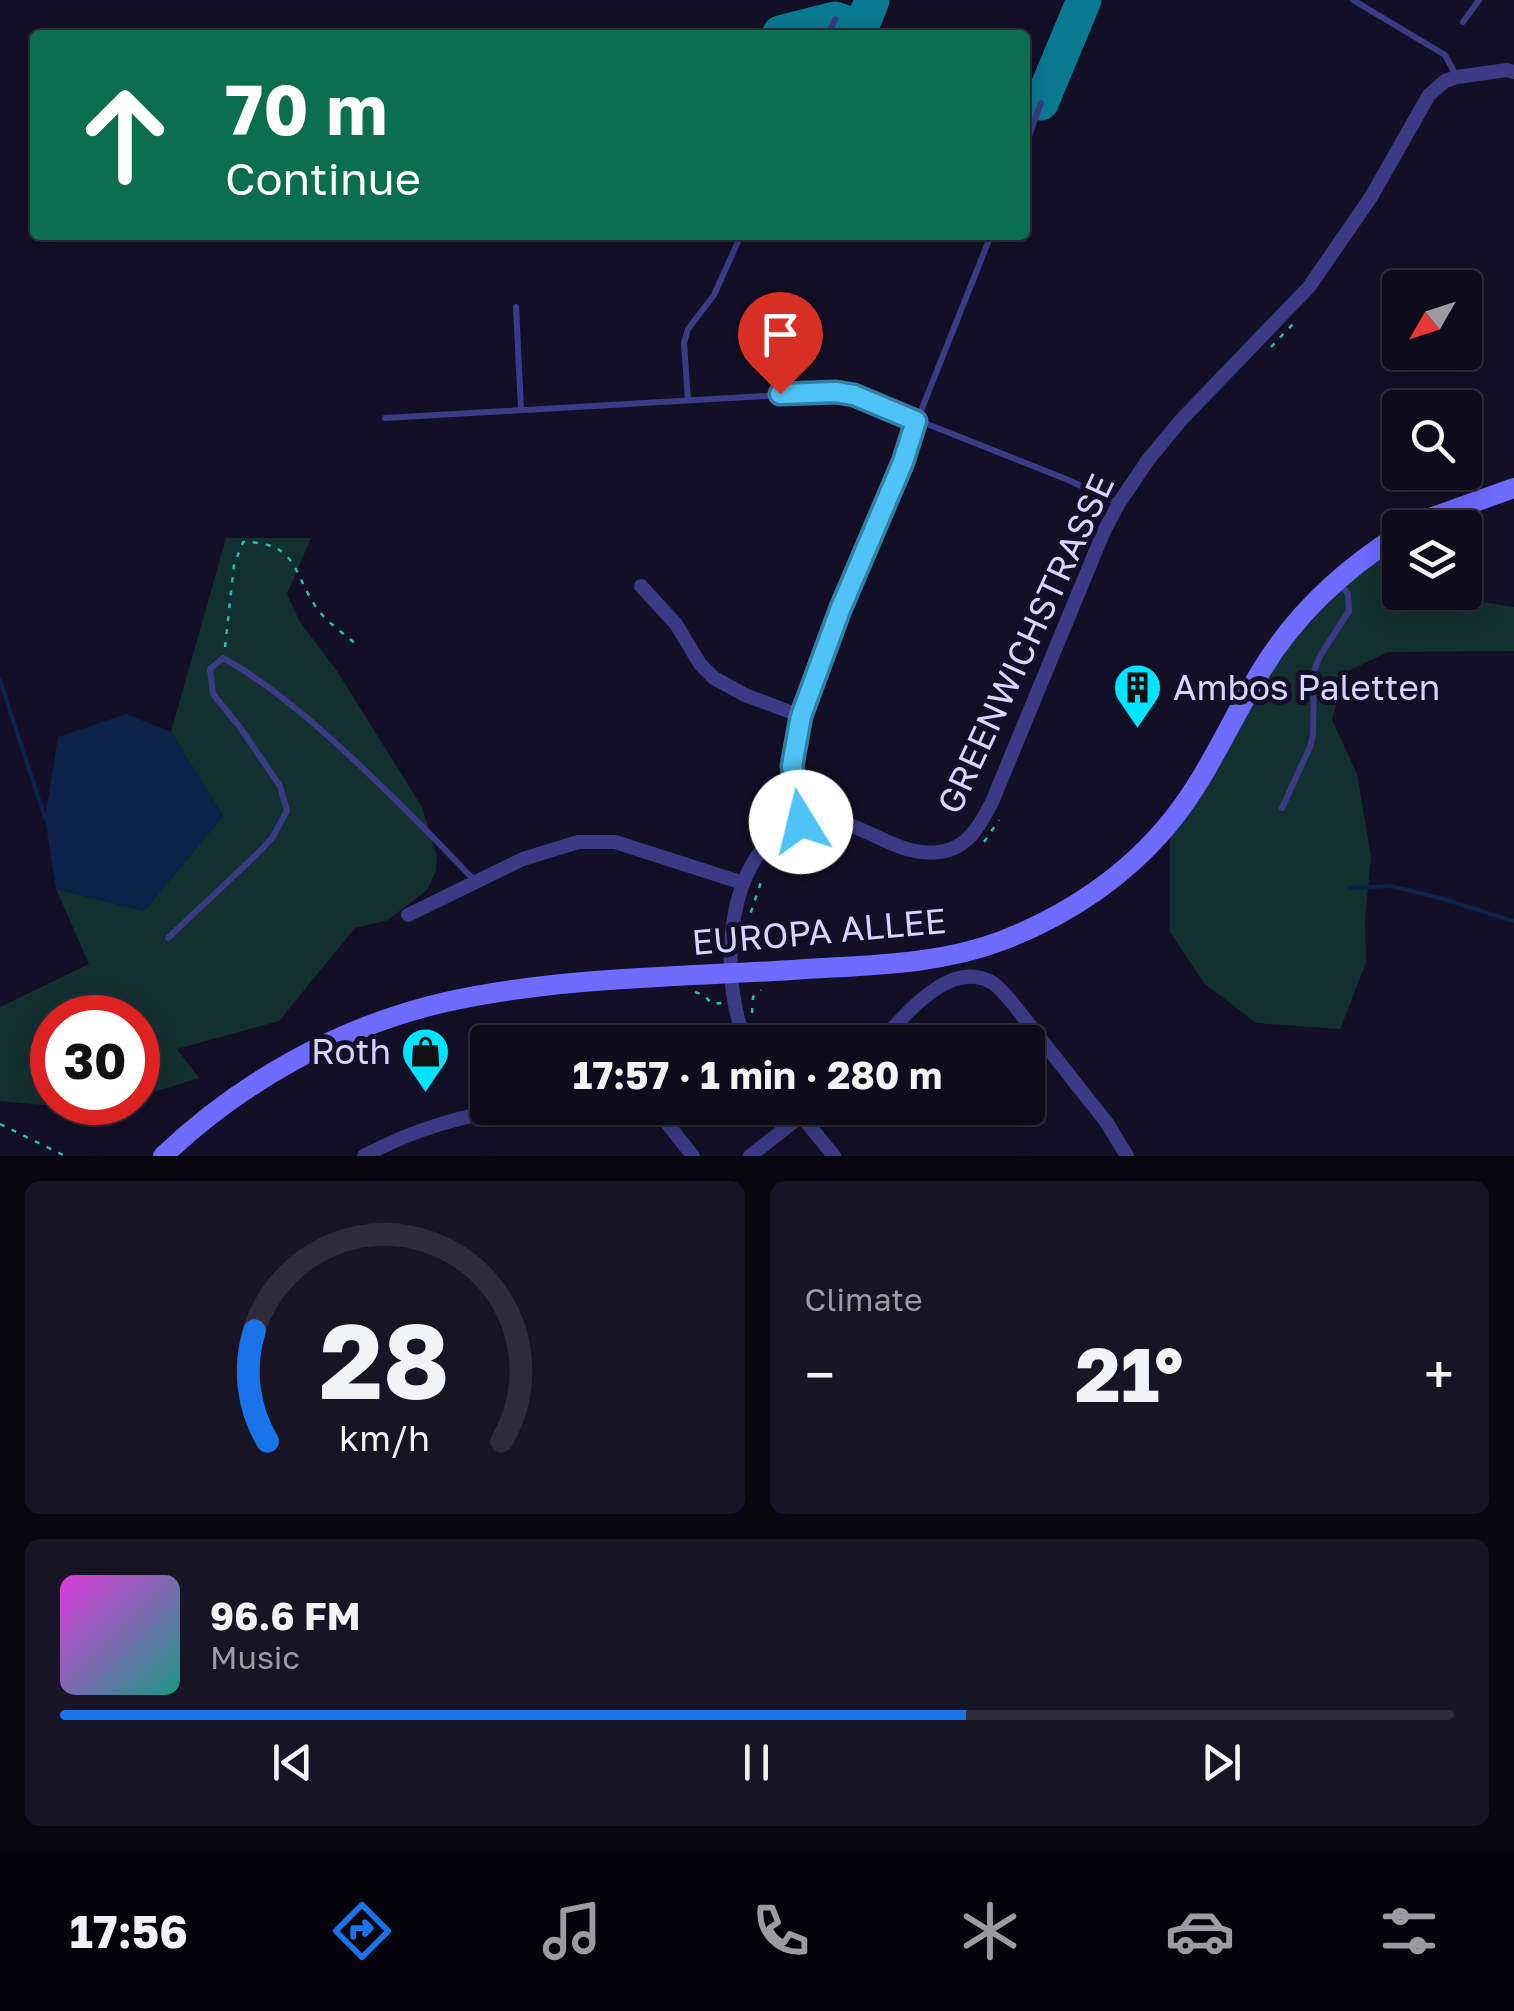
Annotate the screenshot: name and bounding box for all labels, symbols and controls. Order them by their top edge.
text: 70 m [225,66,387,150]
icon: ahead [60,70,190,200]
text: Continue [225,151,421,205]
north arrow [1382,270,1482,370]
map controls [1382,270,1482,610]
pin [738,292,823,395]
icon: arrive [753,307,808,362]
button: search [1382,390,1482,490]
street label: GREENWICHSTRASSE [928,467,1122,820]
button: layers [1382,510,1482,610]
building icon: Ambos Paletten [1112,662,1164,730]
place label: Ambos Paletten [1173,666,1440,708]
position arrow [749,770,853,874]
street label: EUROPA ALLEE [690,899,948,963]
speed limit sign: 30 [30,995,160,1125]
shop icon: Roth [400,1026,452,1094]
place label: Roth [311,1030,391,1072]
text: 17:57 · 1 min · 280 m [573,1052,942,1097]
text: Climate [805,1280,923,1318]
text: 28 [320,1297,450,1422]
text: 21° [1075,1328,1184,1419]
text: − [805,1341,835,1407]
text: + [1424,1341,1454,1407]
text: km/h [339,1416,430,1459]
text: 96.6 FM [210,1593,360,1638]
text: Music [210,1638,300,1676]
icon: previous [265,1735,320,1790]
icon: pause [729,1735,784,1790]
icon: next [1194,1735,1249,1790]
icon: directions [327,1896,397,1966]
icon: music [537,1896,607,1966]
icon: phone [746,1896,816,1966]
icon: climate [955,1896,1025,1966]
icon: car [1165,1896,1235,1966]
icon: filters [1374,1896,1444,1966]
text: 17:56 [70,1904,188,1958]

